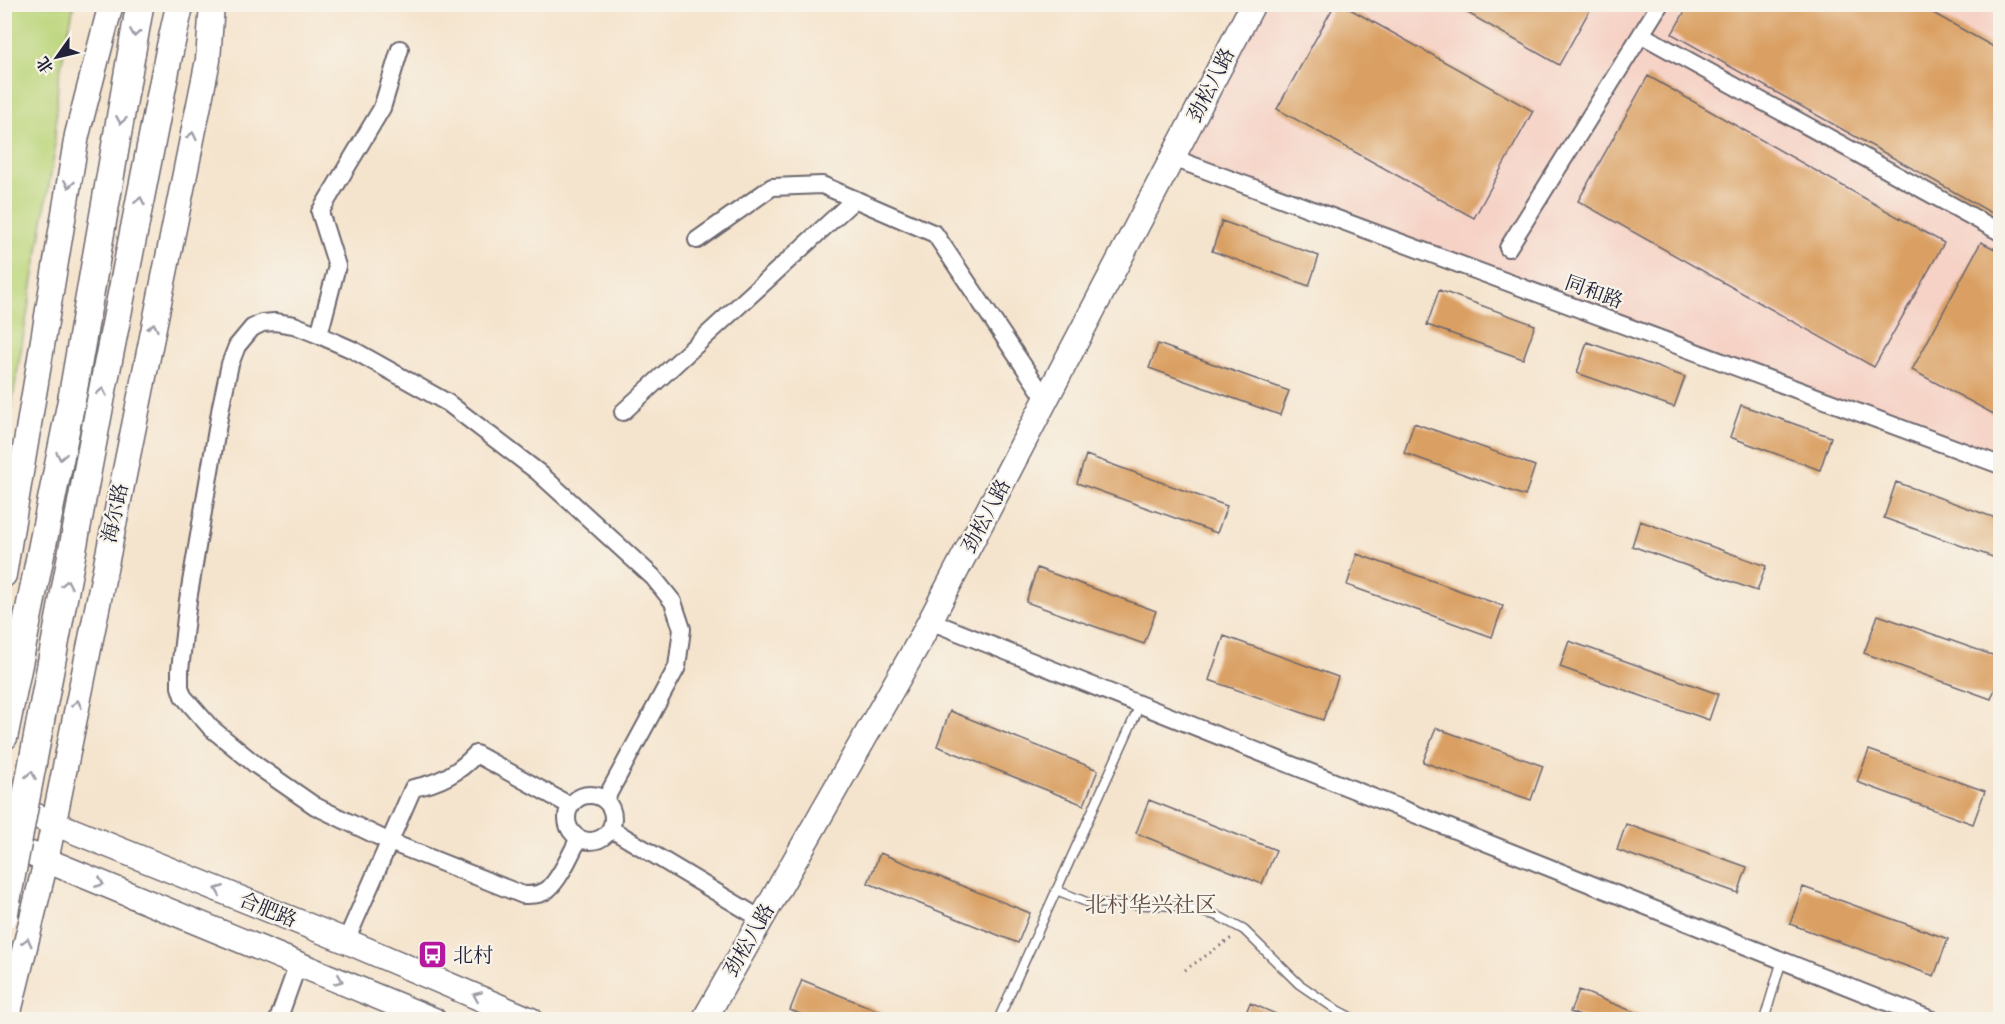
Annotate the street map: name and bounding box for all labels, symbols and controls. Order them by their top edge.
north arrow [27,27,87,87]
one-way arrow [130,29,142,38]
street label: 劲松八路 [1181,43,1241,127]
text: 北 [32,52,59,78]
one-way arrow [115,114,128,124]
one-way arrow [185,132,198,142]
one-way arrow [63,179,76,189]
one-way arrow [133,196,146,206]
street label: 同和路 [1561,269,1627,315]
one-way arrow [146,323,159,333]
one-way arrow [95,387,108,397]
one-way arrow [55,451,68,461]
street label: 劲松八路 [955,474,1017,558]
street label: 海尔路 [96,481,134,545]
one-way arrow [60,579,72,588]
one-way arrow [69,699,82,709]
one-way arrow [24,771,37,781]
one-way arrow [94,876,105,888]
one-way arrow [215,885,226,897]
street label: 合肥路 [235,886,301,934]
district label: 北村华兴社区 [1085,890,1217,920]
street label: 劲松八路 [717,899,781,981]
one-way arrow [19,938,32,948]
bus stop icon: 北村 [416,939,448,971]
place label: 北村 [453,942,493,969]
one-way arrow [332,973,343,985]
one-way arrow [473,991,484,1003]

